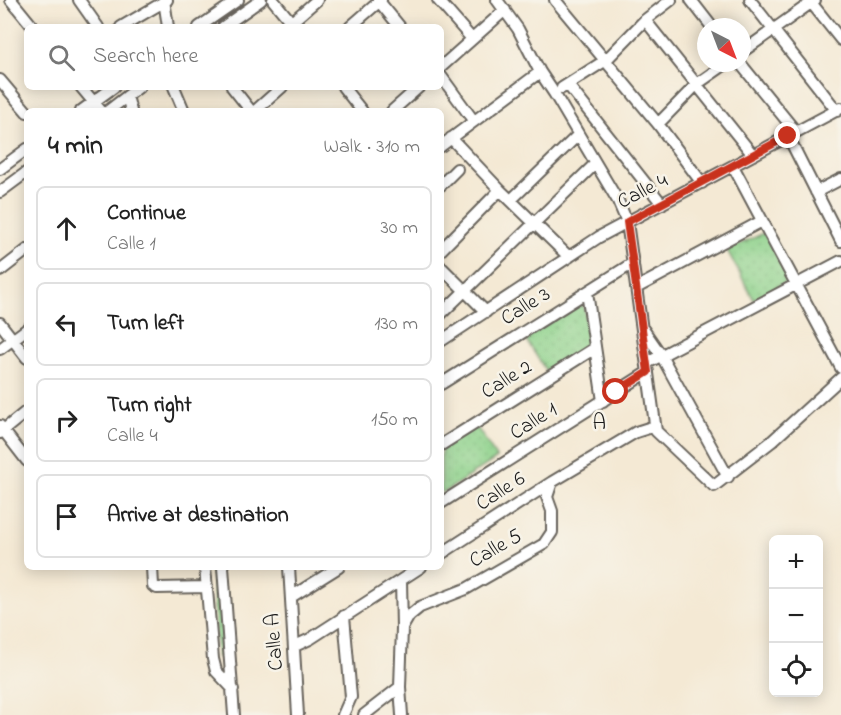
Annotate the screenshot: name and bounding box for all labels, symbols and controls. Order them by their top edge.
north arrow [697,18,751,72]
search box [24,24,444,90]
icon: search [45,41,78,74]
text: Search here [93,41,198,73]
route end [774,122,800,148]
text: 4 min [48,128,103,166]
text: Walk · 310 m [324,133,420,162]
street label: Calle 4 [612,166,674,217]
text: Continue [107,198,186,230]
icon: ahead [50,212,83,245]
text: 30 m [381,214,418,243]
text: Calle 1 [107,230,156,259]
street label: Calle 3 [495,280,557,334]
icon: left [50,308,83,341]
text: Turn left [107,308,184,340]
text: 130 m [374,310,418,339]
street label: Calle 2 [476,353,538,407]
route start [602,378,628,404]
text: Turn right [107,390,192,422]
street label: Calle 1 [504,396,564,448]
icon: right [50,404,83,437]
text: 150 m [371,406,418,435]
district label: A [592,408,608,440]
text: Calle 4 [107,422,158,451]
street label: Calle 6 [470,465,532,519]
icon: arrive [50,500,83,533]
text: Arrive at destination [107,500,289,532]
street label: Calle 5 [464,522,528,576]
map controls [769,535,823,697]
button: + [769,535,823,589]
button: − [769,589,823,643]
street label: Calle A [258,612,292,672]
button: locate [769,643,823,697]

